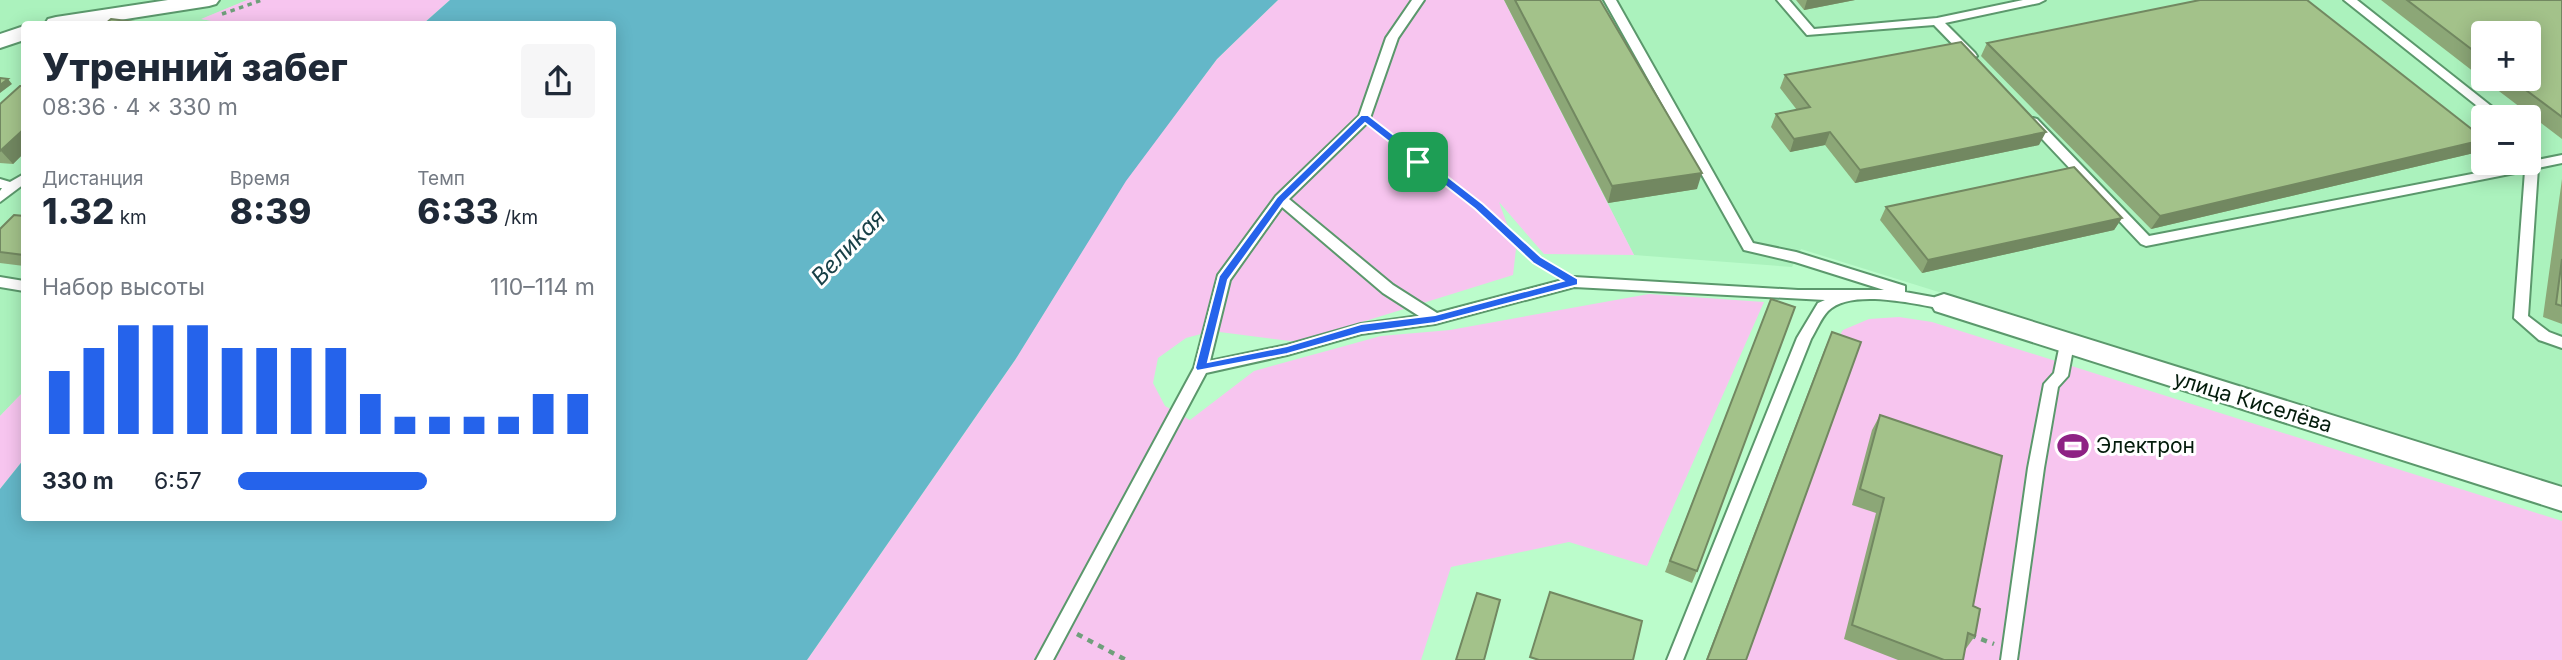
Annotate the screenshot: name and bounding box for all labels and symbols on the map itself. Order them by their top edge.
pin [1388,132,1448,192]
water label: Великая [805,203,891,291]
street label: улица Киселёва [2171,366,2335,438]
sports icon: Электрон [2056,429,2090,463]
place label: Электрон [2096,433,2195,458]

